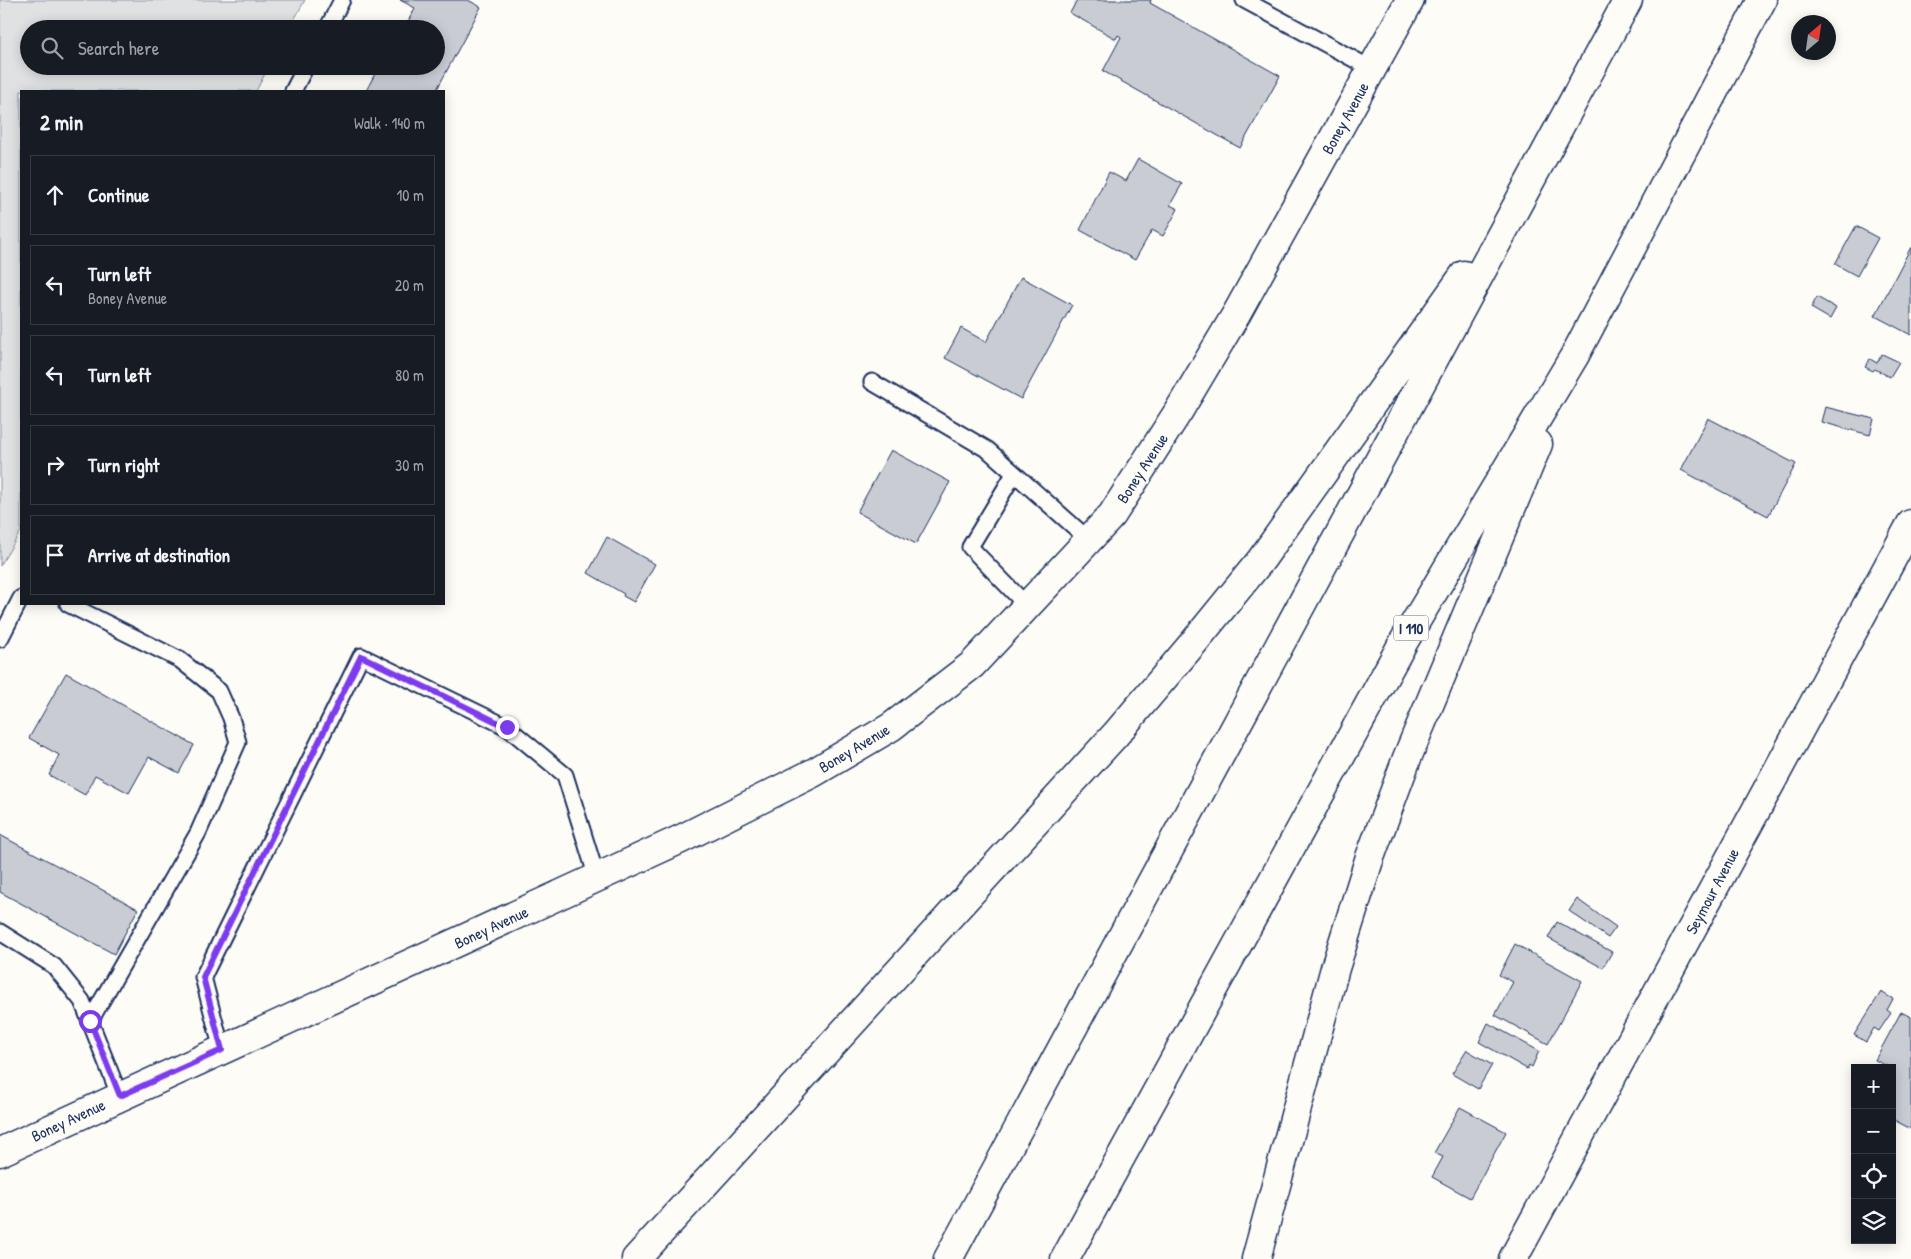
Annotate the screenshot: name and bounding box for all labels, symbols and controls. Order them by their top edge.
north arrow [1791,15,1836,60]
search box [20,20,445,75]
icon: search [38,34,66,62]
text: Search here [78,35,159,61]
street label: Boney Avenue [1316,77,1374,158]
text: 2 min [40,108,83,137]
text: Walk · 140 m [354,112,425,134]
icon: ahead [41,181,69,209]
text: Continue [88,182,149,208]
text: 10 m [396,184,424,206]
text: Turn left [88,261,151,287]
icon: left [41,271,69,299]
text: 20 m [395,274,424,296]
text: Boney Avenue [88,287,167,309]
icon: left [41,361,69,389]
text: Turn left [88,362,151,388]
text: 80 m [395,364,424,386]
street label: Boney Avenue [1111,428,1173,507]
icon: right [41,451,69,479]
text: Turn right [88,452,159,478]
text: 30 m [395,454,424,476]
icon: arrive [41,541,69,569]
text: Arrive at destination [88,542,230,568]
road number: I 110 [1394,616,1428,640]
route end [496,716,519,739]
street label: Boney Avenue [814,718,894,778]
street label: Seymour Avenue [1680,844,1744,938]
street label: Boney Avenue [450,900,532,954]
route start [79,1010,102,1033]
map controls [1851,1064,1896,1244]
button: + [1851,1064,1896,1109]
street label: Boney Avenue [27,1093,109,1147]
button: − [1851,1109,1896,1154]
button: locate [1851,1154,1896,1199]
button: layers [1851,1199,1896,1244]

